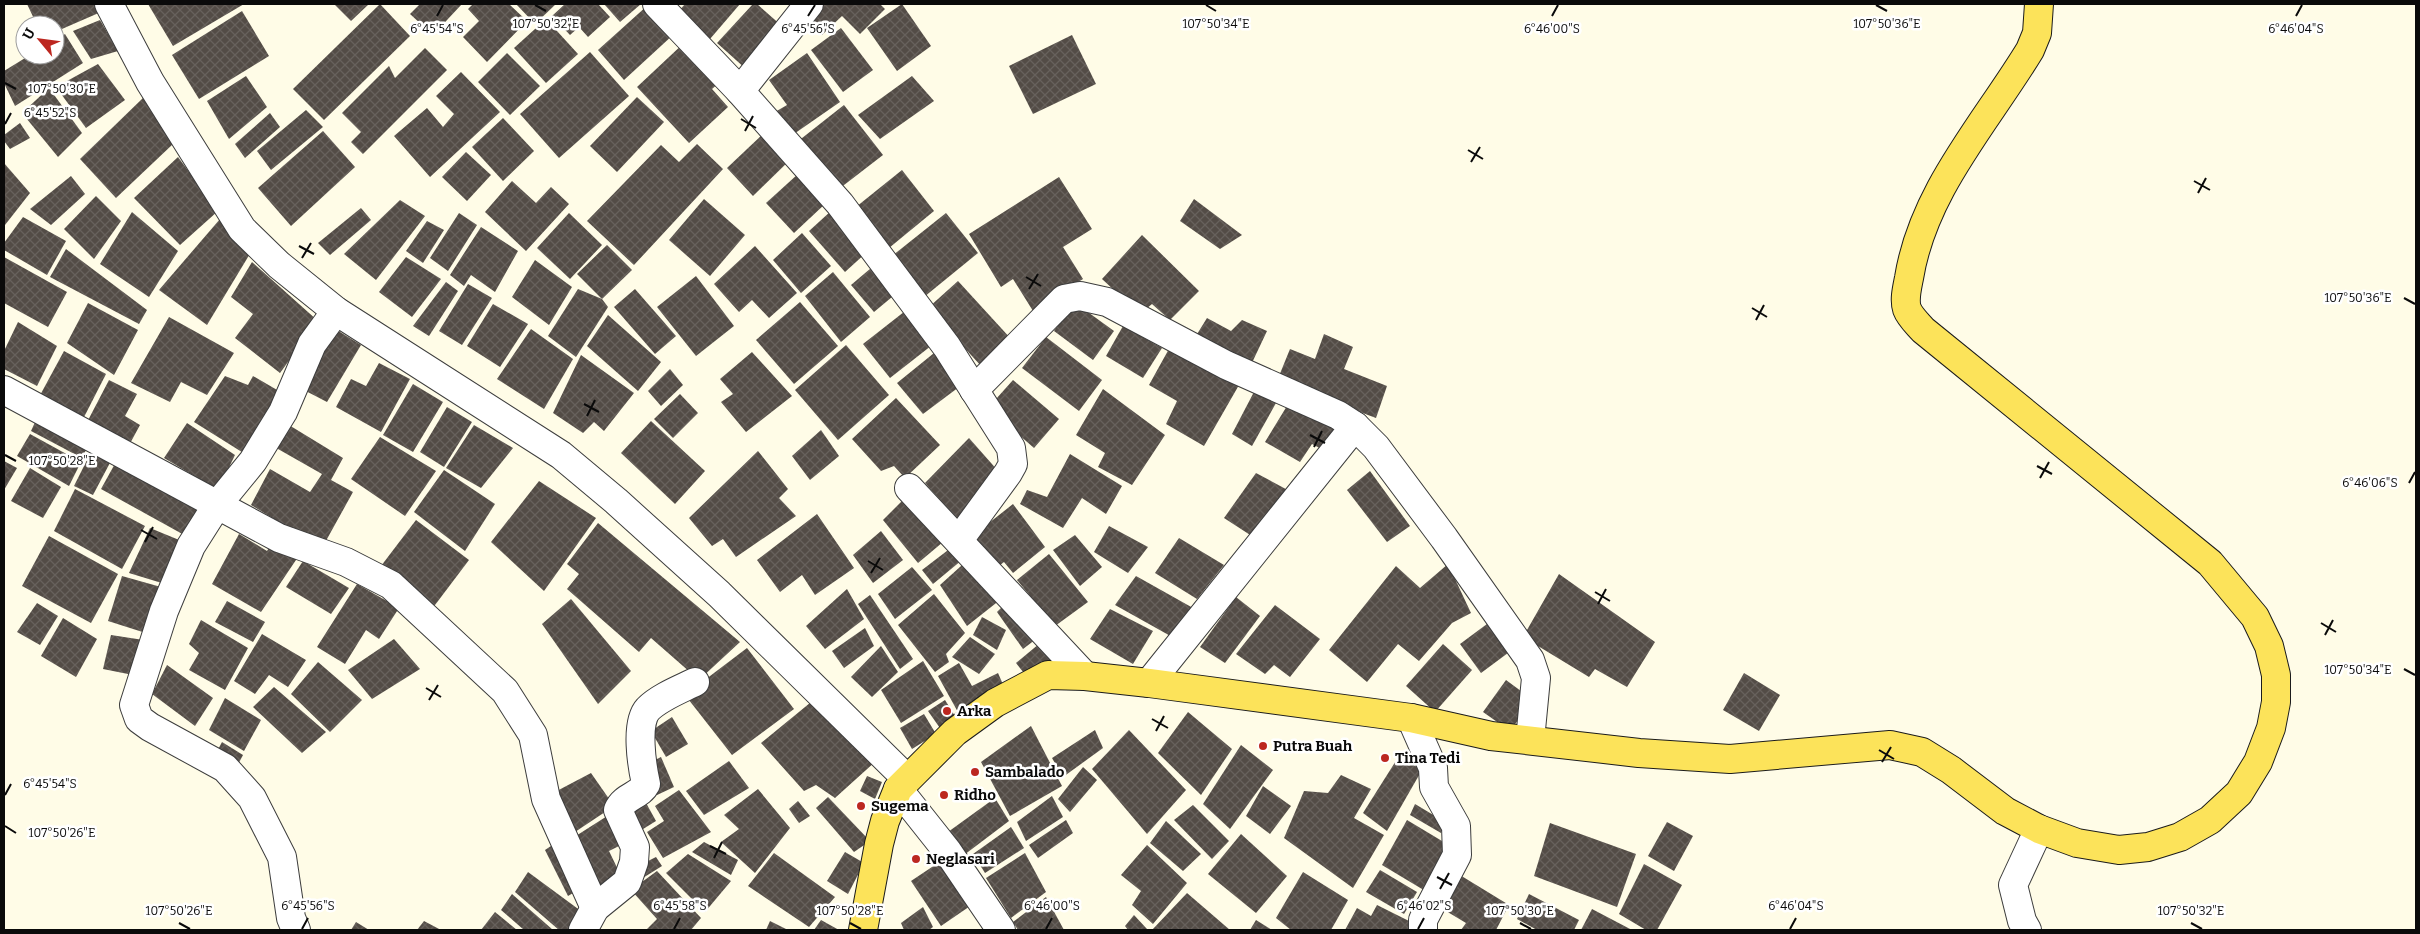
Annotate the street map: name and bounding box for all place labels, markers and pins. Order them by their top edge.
place label: Arka [957,702,992,720]
marker: Arka [941,705,953,717]
place label: Putra Buah [1273,737,1353,755]
marker: Putra Buah [1257,740,1269,752]
place label: Tina Tedi [1395,749,1460,767]
marker: Tina Tedi [1379,752,1391,764]
place label: Sambalado [985,763,1065,781]
marker: Sambalado [969,766,981,778]
place label: Ridho [954,786,996,804]
marker: Ridho [938,789,950,801]
place label: Sugema [871,797,929,815]
marker: Sugema [855,800,867,812]
place label: Neglasari [926,850,995,868]
marker: Neglasari [910,853,922,865]

